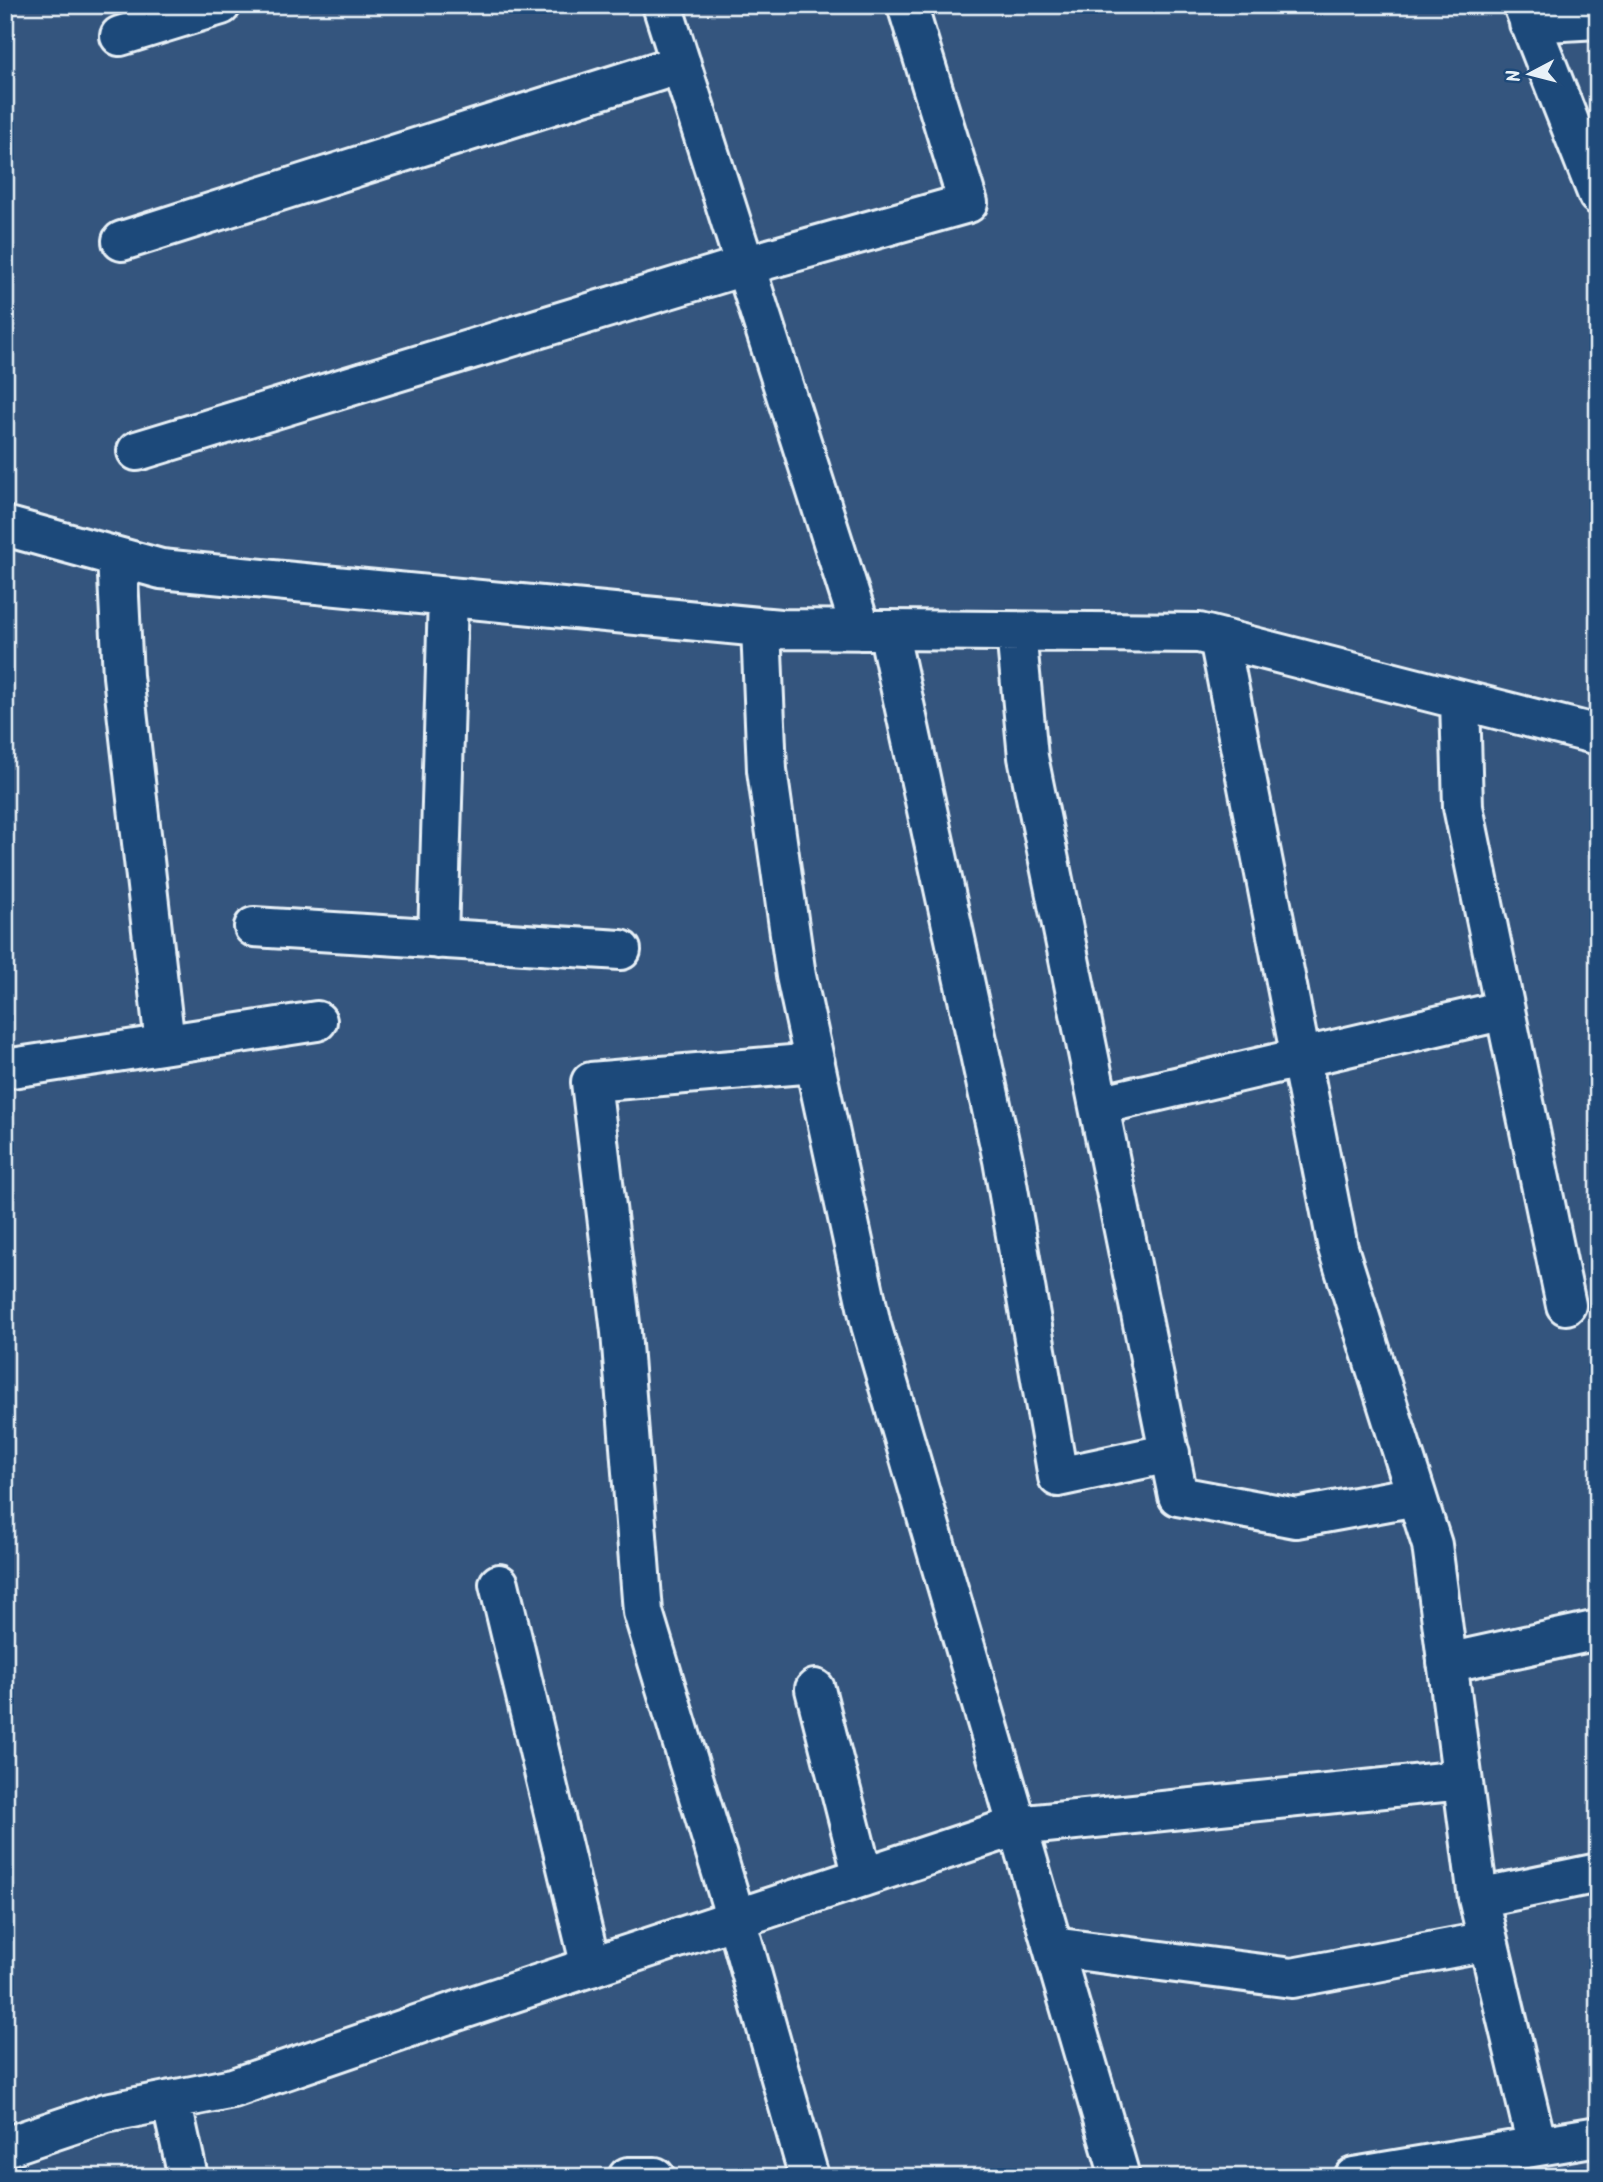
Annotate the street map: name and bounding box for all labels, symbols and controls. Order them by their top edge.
north arrow [1494,38,1564,108]
text: N [1499,68,1531,84]

